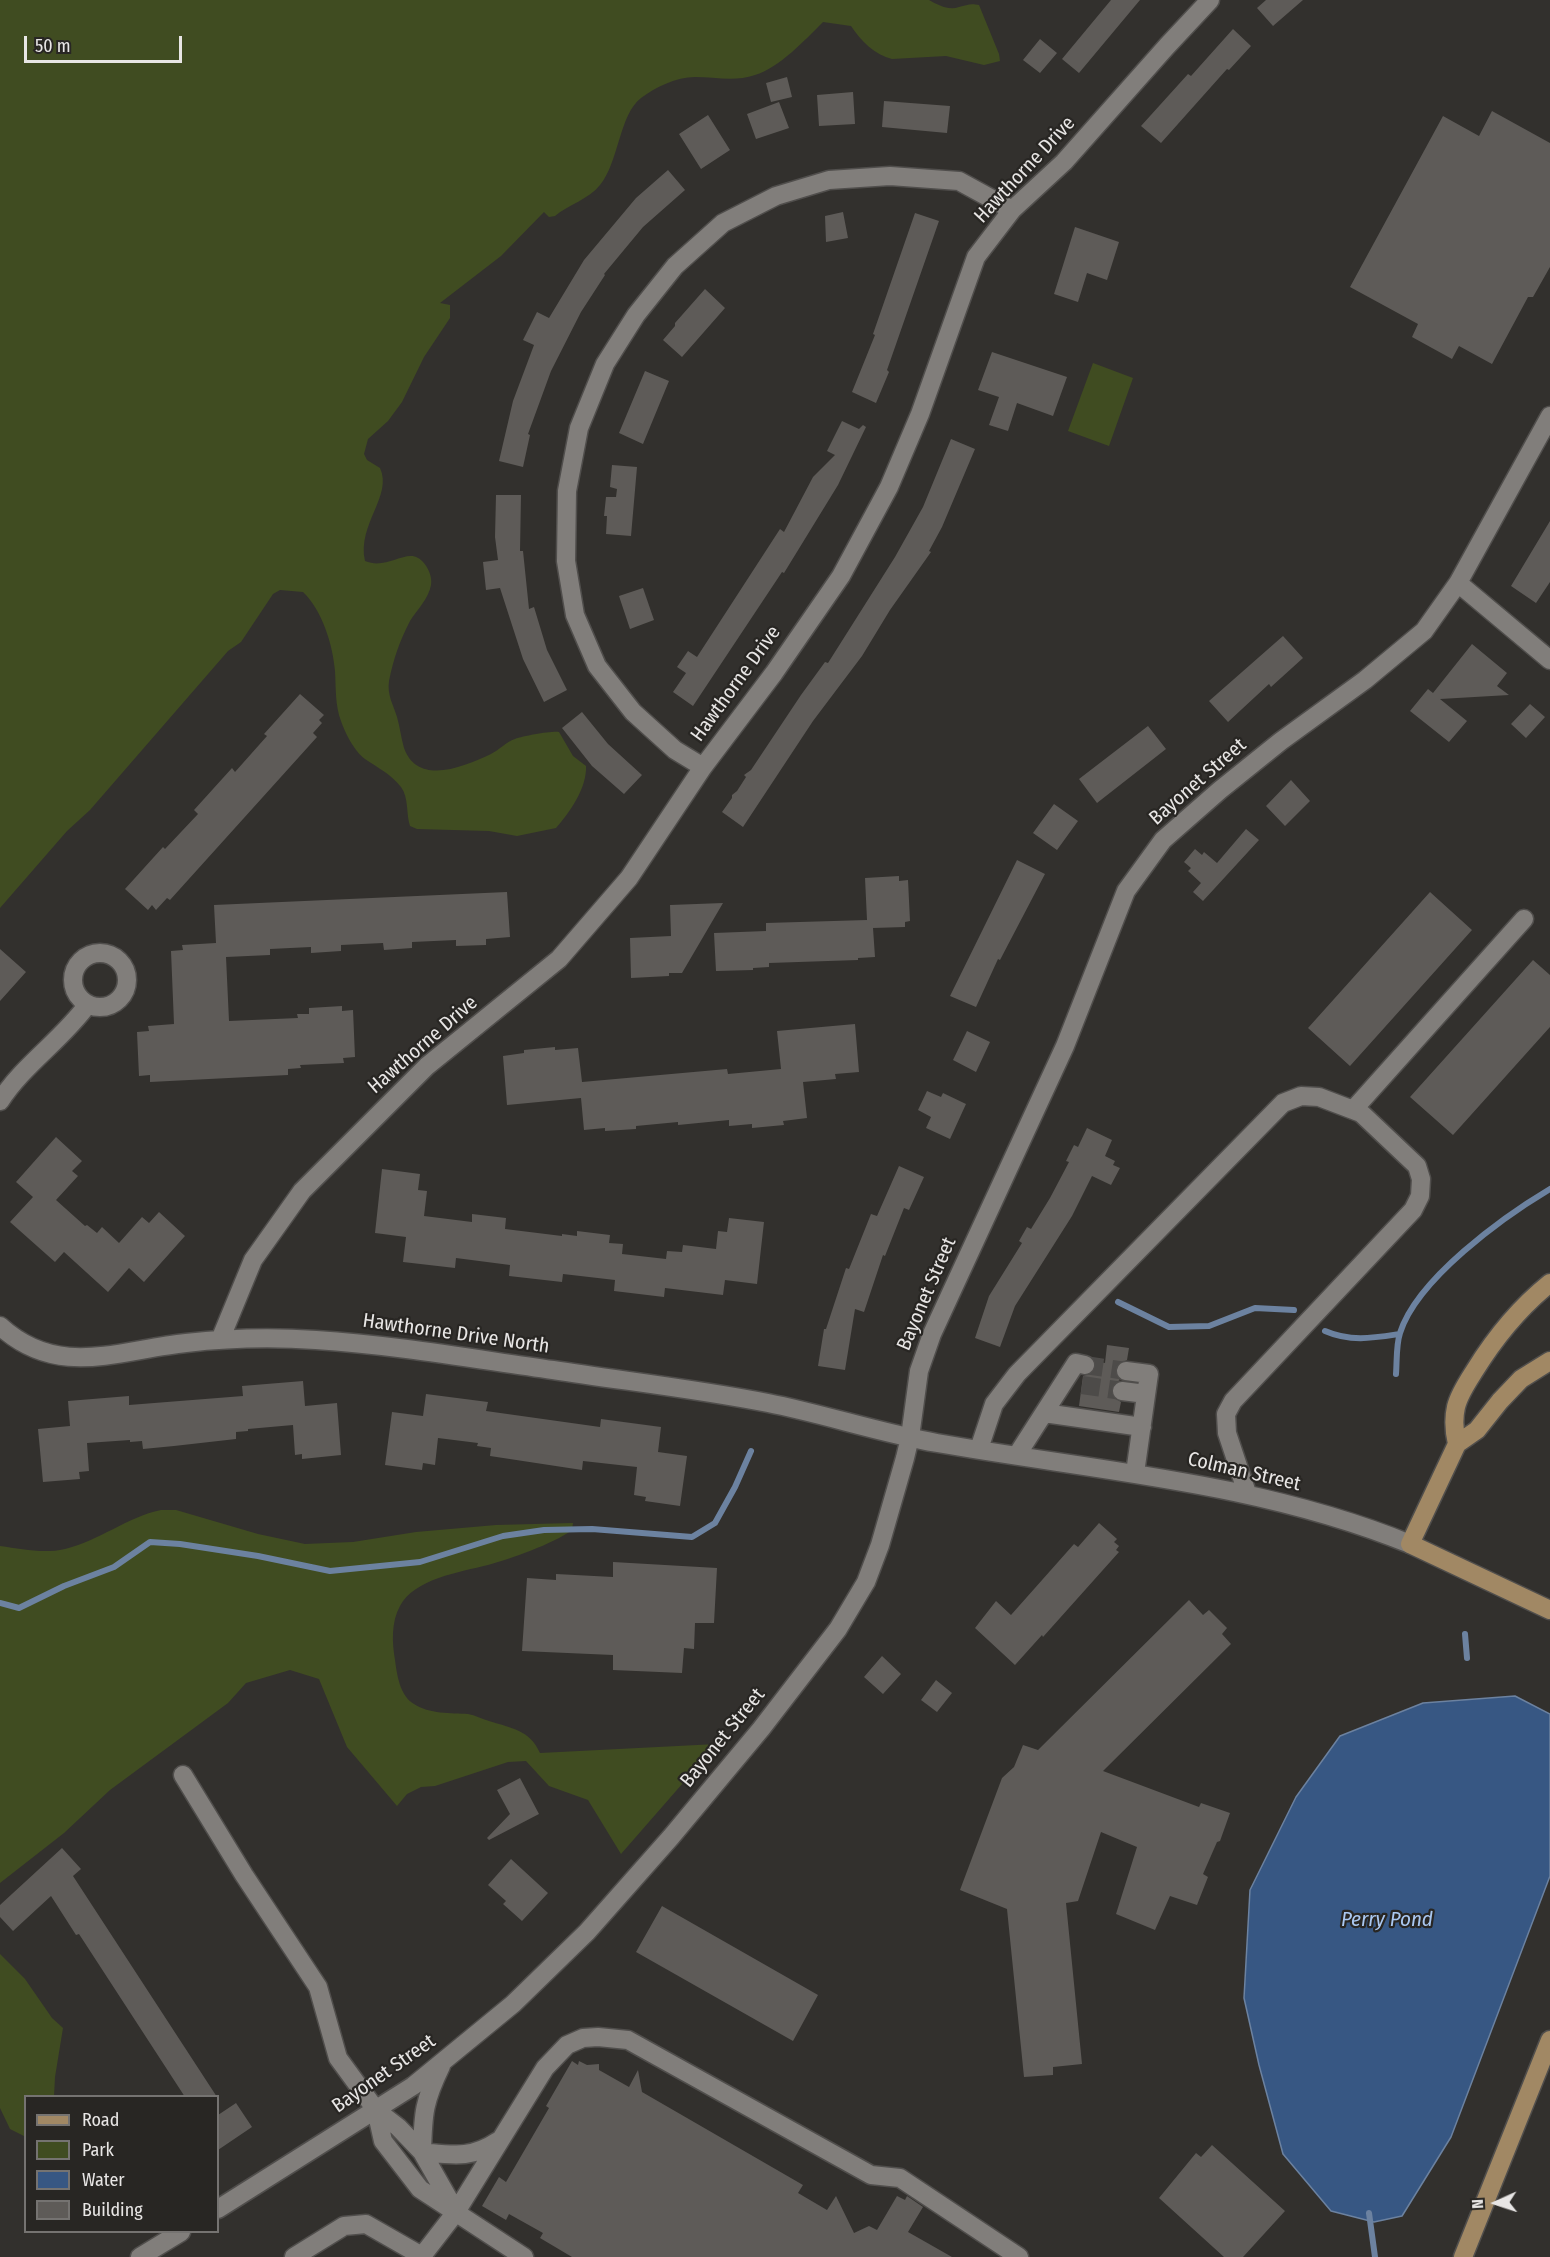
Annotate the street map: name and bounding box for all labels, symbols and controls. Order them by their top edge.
scale bar [27,24,184,62]
text: 50 m [35,35,71,57]
street label: Hawthorne Drive [970,112,1080,228]
street label: Hawthorne Drive [686,622,786,746]
street label: Bayonet Street [1145,733,1251,831]
street label: Hawthorne Drive [363,991,483,1099]
street label: Bayonet Street [892,1234,962,1354]
street label: Hawthorne Drive North [361,1309,551,1359]
street label: Colman Street [1185,1447,1303,1497]
street label: Bayonet Street [676,1684,770,1792]
water label: Perry Pond [1341,1907,1433,1933]
street label: Bayonet Street [328,2030,440,2118]
legend [24,2095,219,2233]
text: Road [82,2109,119,2131]
text: Park [82,2139,114,2161]
text: Water [82,2169,125,2191]
north arrow [1466,2173,1526,2233]
text: Building [82,2199,143,2221]
text: N [1468,2199,1487,2209]

